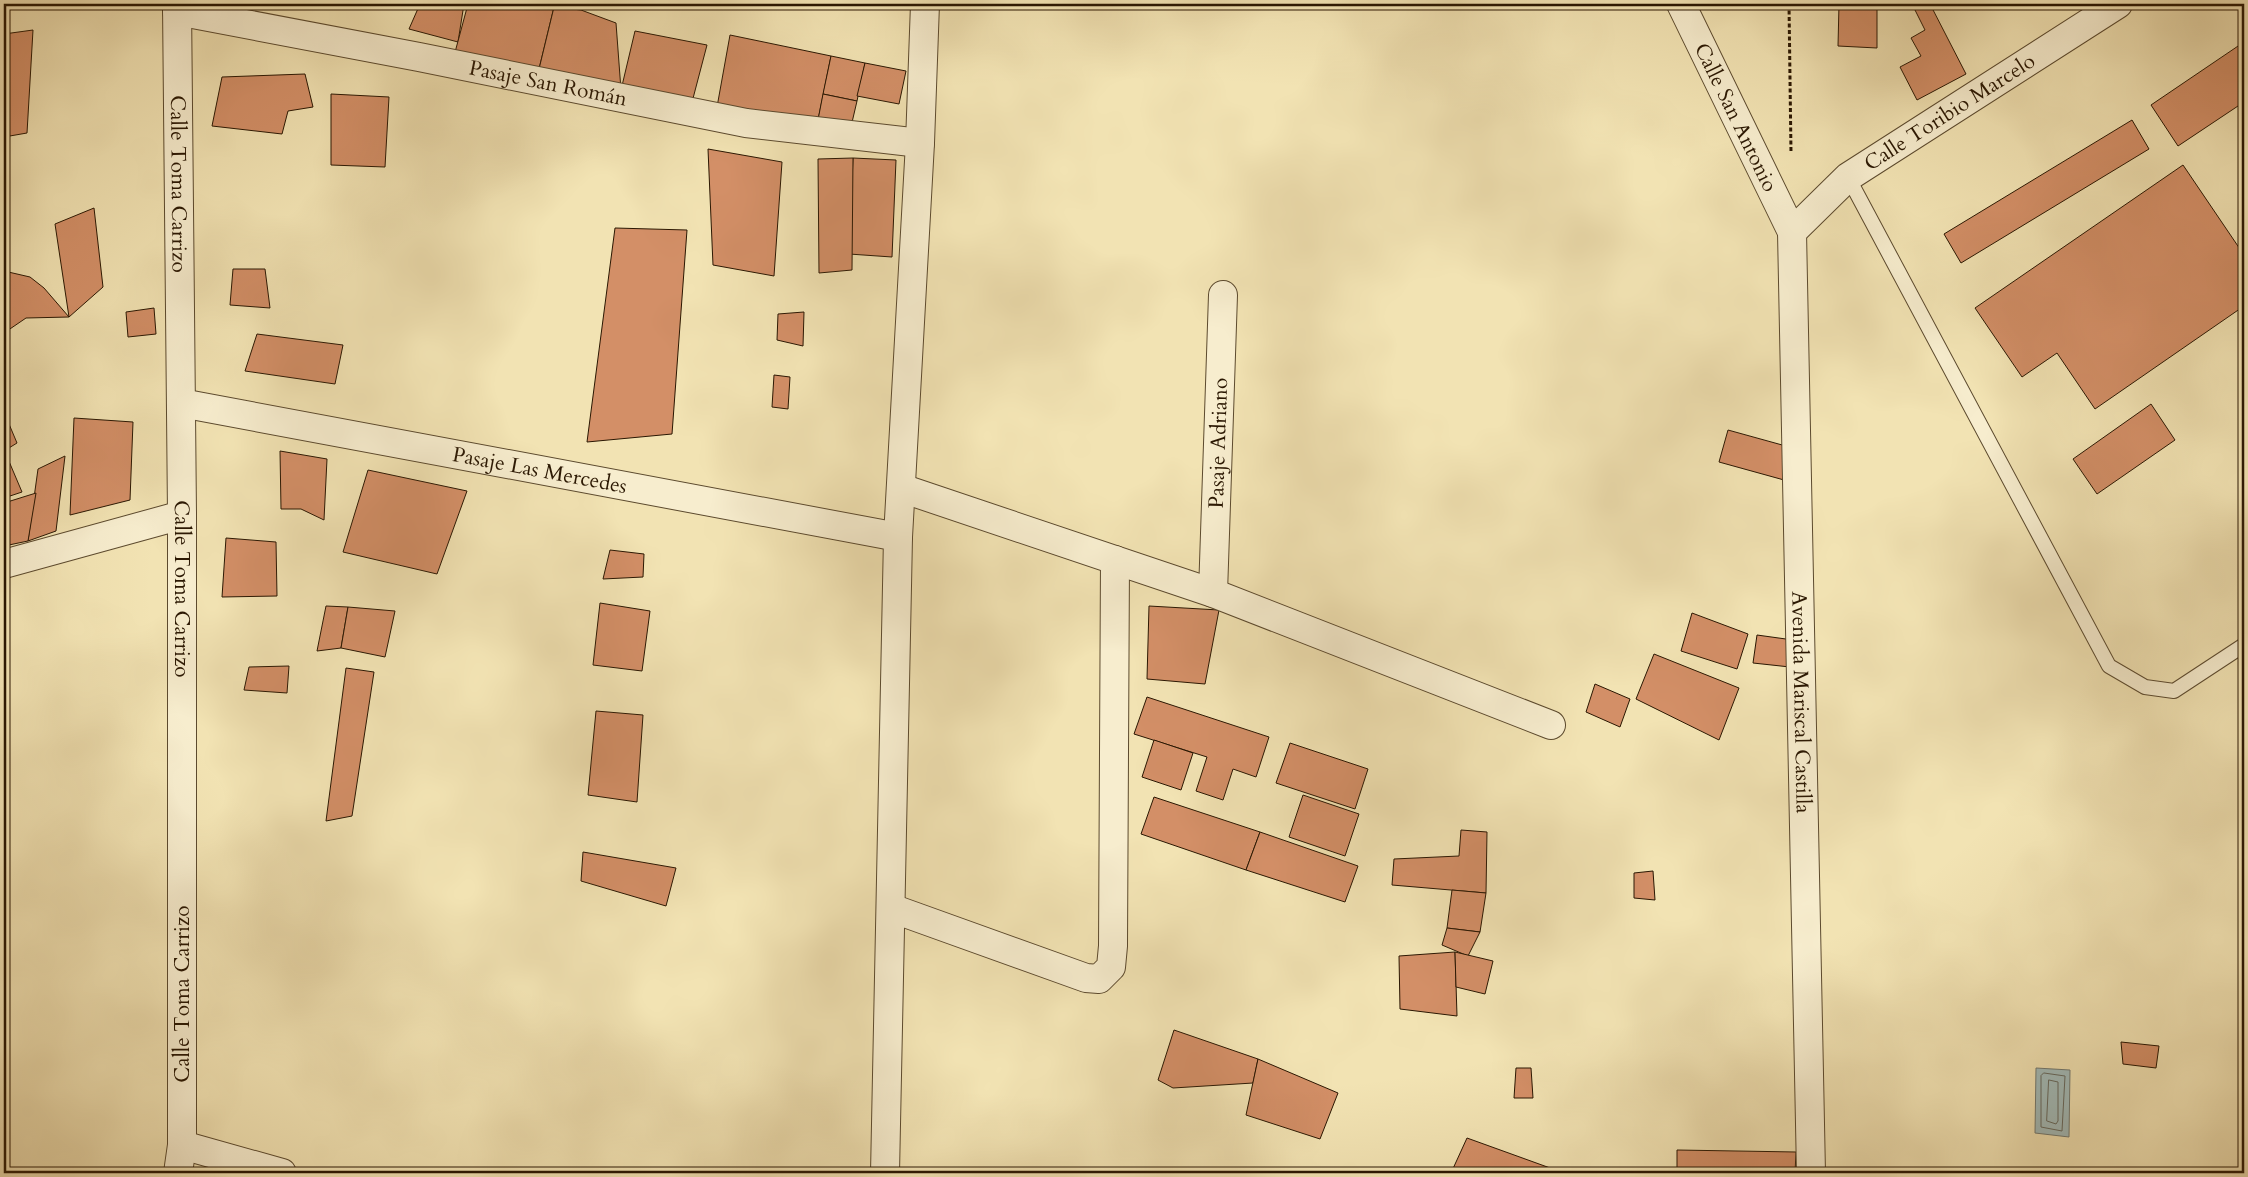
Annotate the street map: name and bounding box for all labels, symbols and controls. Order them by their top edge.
street label: Calle San Antonio [1687,38,1784,197]
street label: Calle Toribio Marcelo [1859,47,2041,178]
street label: Pasaje San Román [466,53,630,114]
street label: Calle Toma Carrizo [163,95,194,273]
street label: Pasaje Adriano [1202,377,1235,509]
street label: Pasaje Las Mercedes [450,440,629,501]
street label: Calle Toma Carrizo [167,500,196,678]
street label: Avenida Mariscal Castilla [1784,591,1818,814]
street label: Calle Toma Carrizo [168,905,197,1083]

